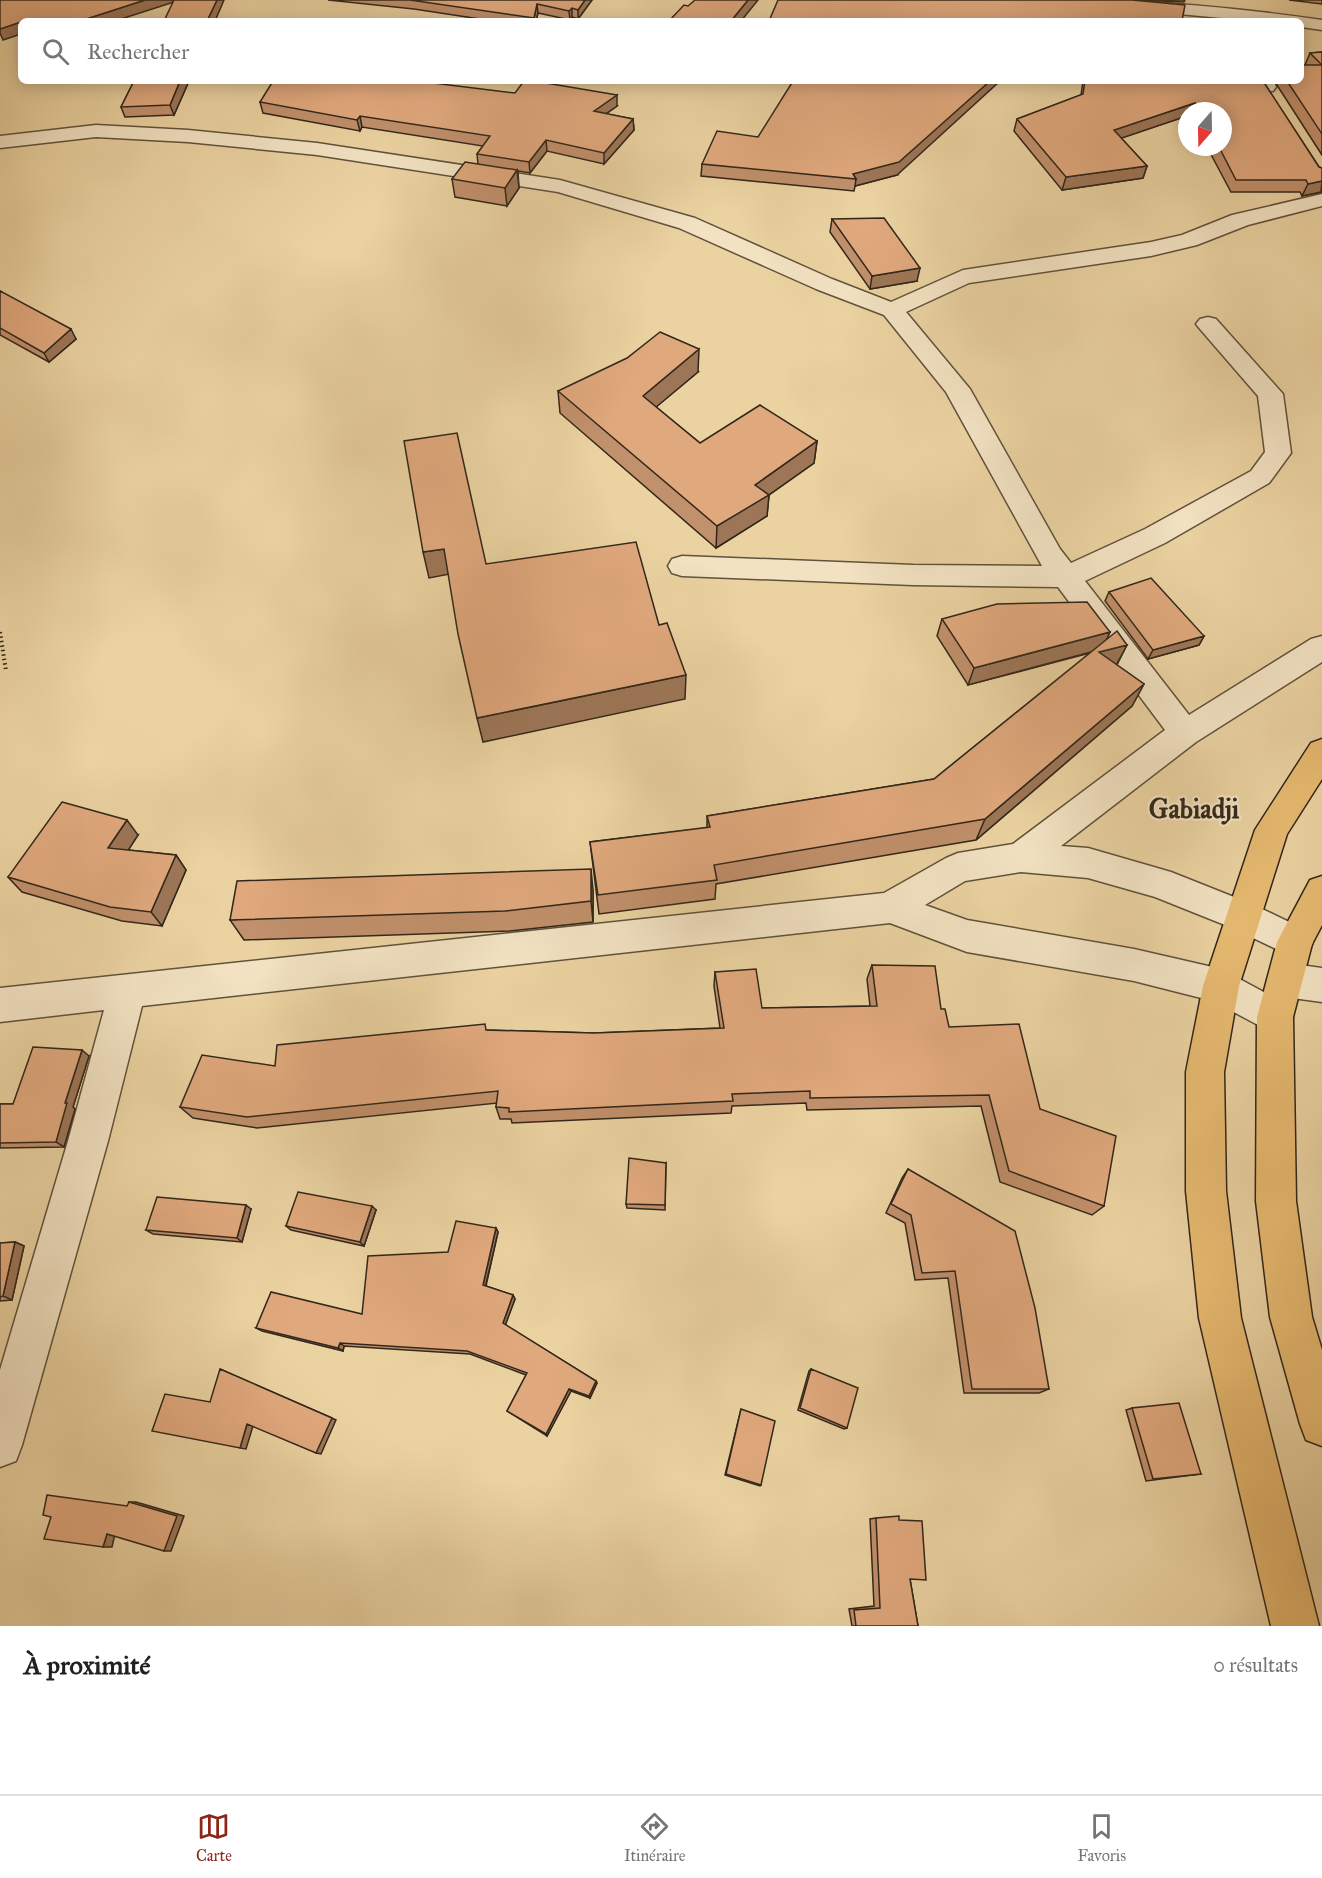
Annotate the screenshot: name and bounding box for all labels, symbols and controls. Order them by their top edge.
search box [18,18,1304,84]
icon: search [39,35,72,68]
text: Rechercher [87,38,189,65]
north arrow [1178,102,1232,156]
district label: Gabiadji [1149,792,1240,825]
text: À proximité [24,1649,150,1681]
text: 0 résultats [1213,1653,1298,1677]
tab: Carte [196,1810,232,1865]
tab: Itinéraire [624,1810,685,1865]
tab: Favoris [1077,1810,1126,1865]

